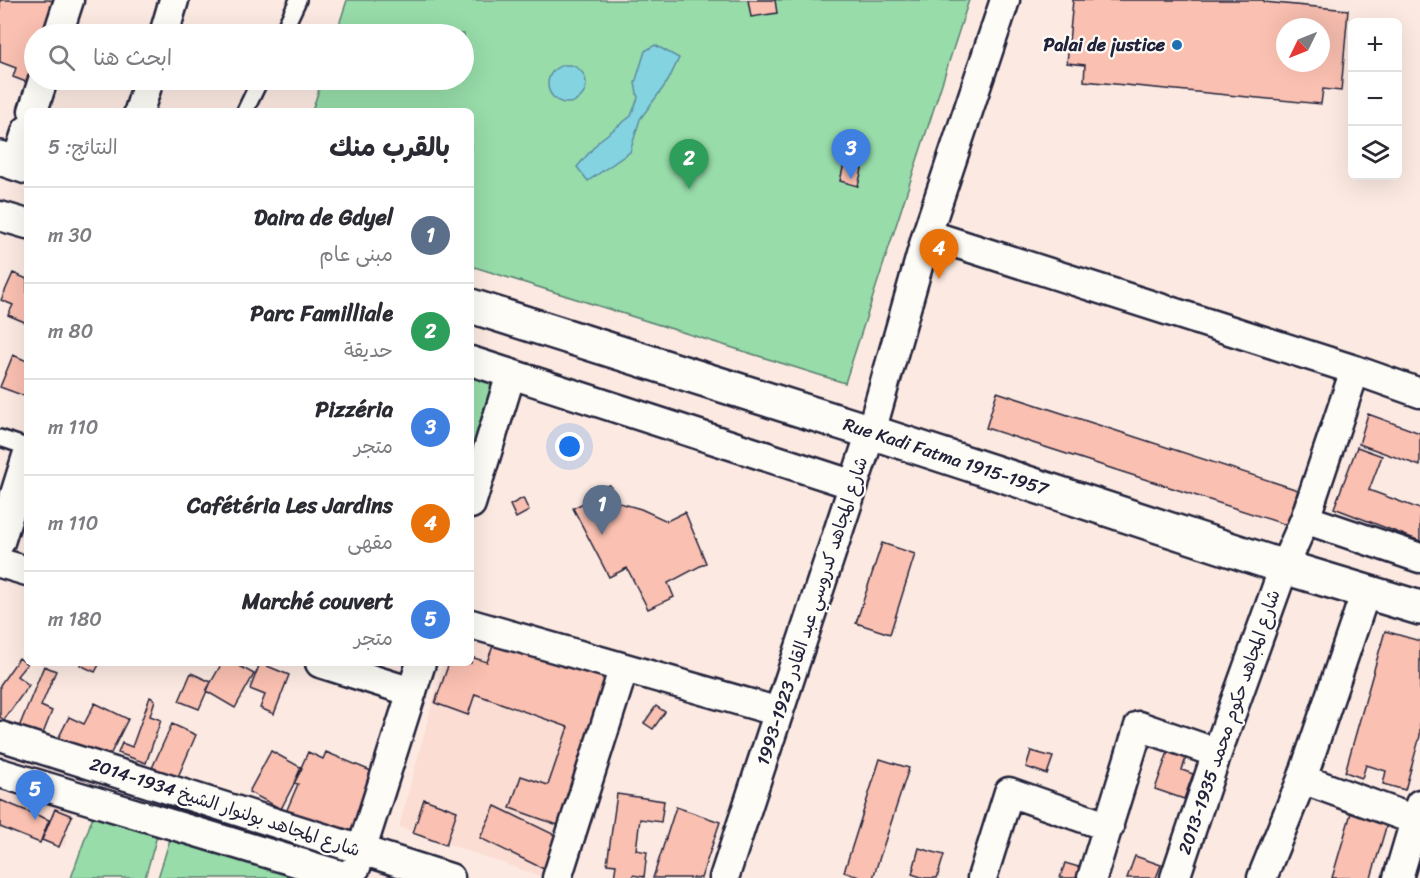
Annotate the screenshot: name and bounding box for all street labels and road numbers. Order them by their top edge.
street label: Rue Kadi Fatma 1915-1957 [839,408,1054,505]
street label: شارع المجاهد كدروسي عبد القادر 1923-1993 [747,452,877,770]
street label: شارع المجاهد حكوم محمد 1935-2013 [1169,585,1289,859]
street label: شارع المجاهد بولنوار الشيخ 1934-2014 [85,748,365,866]

